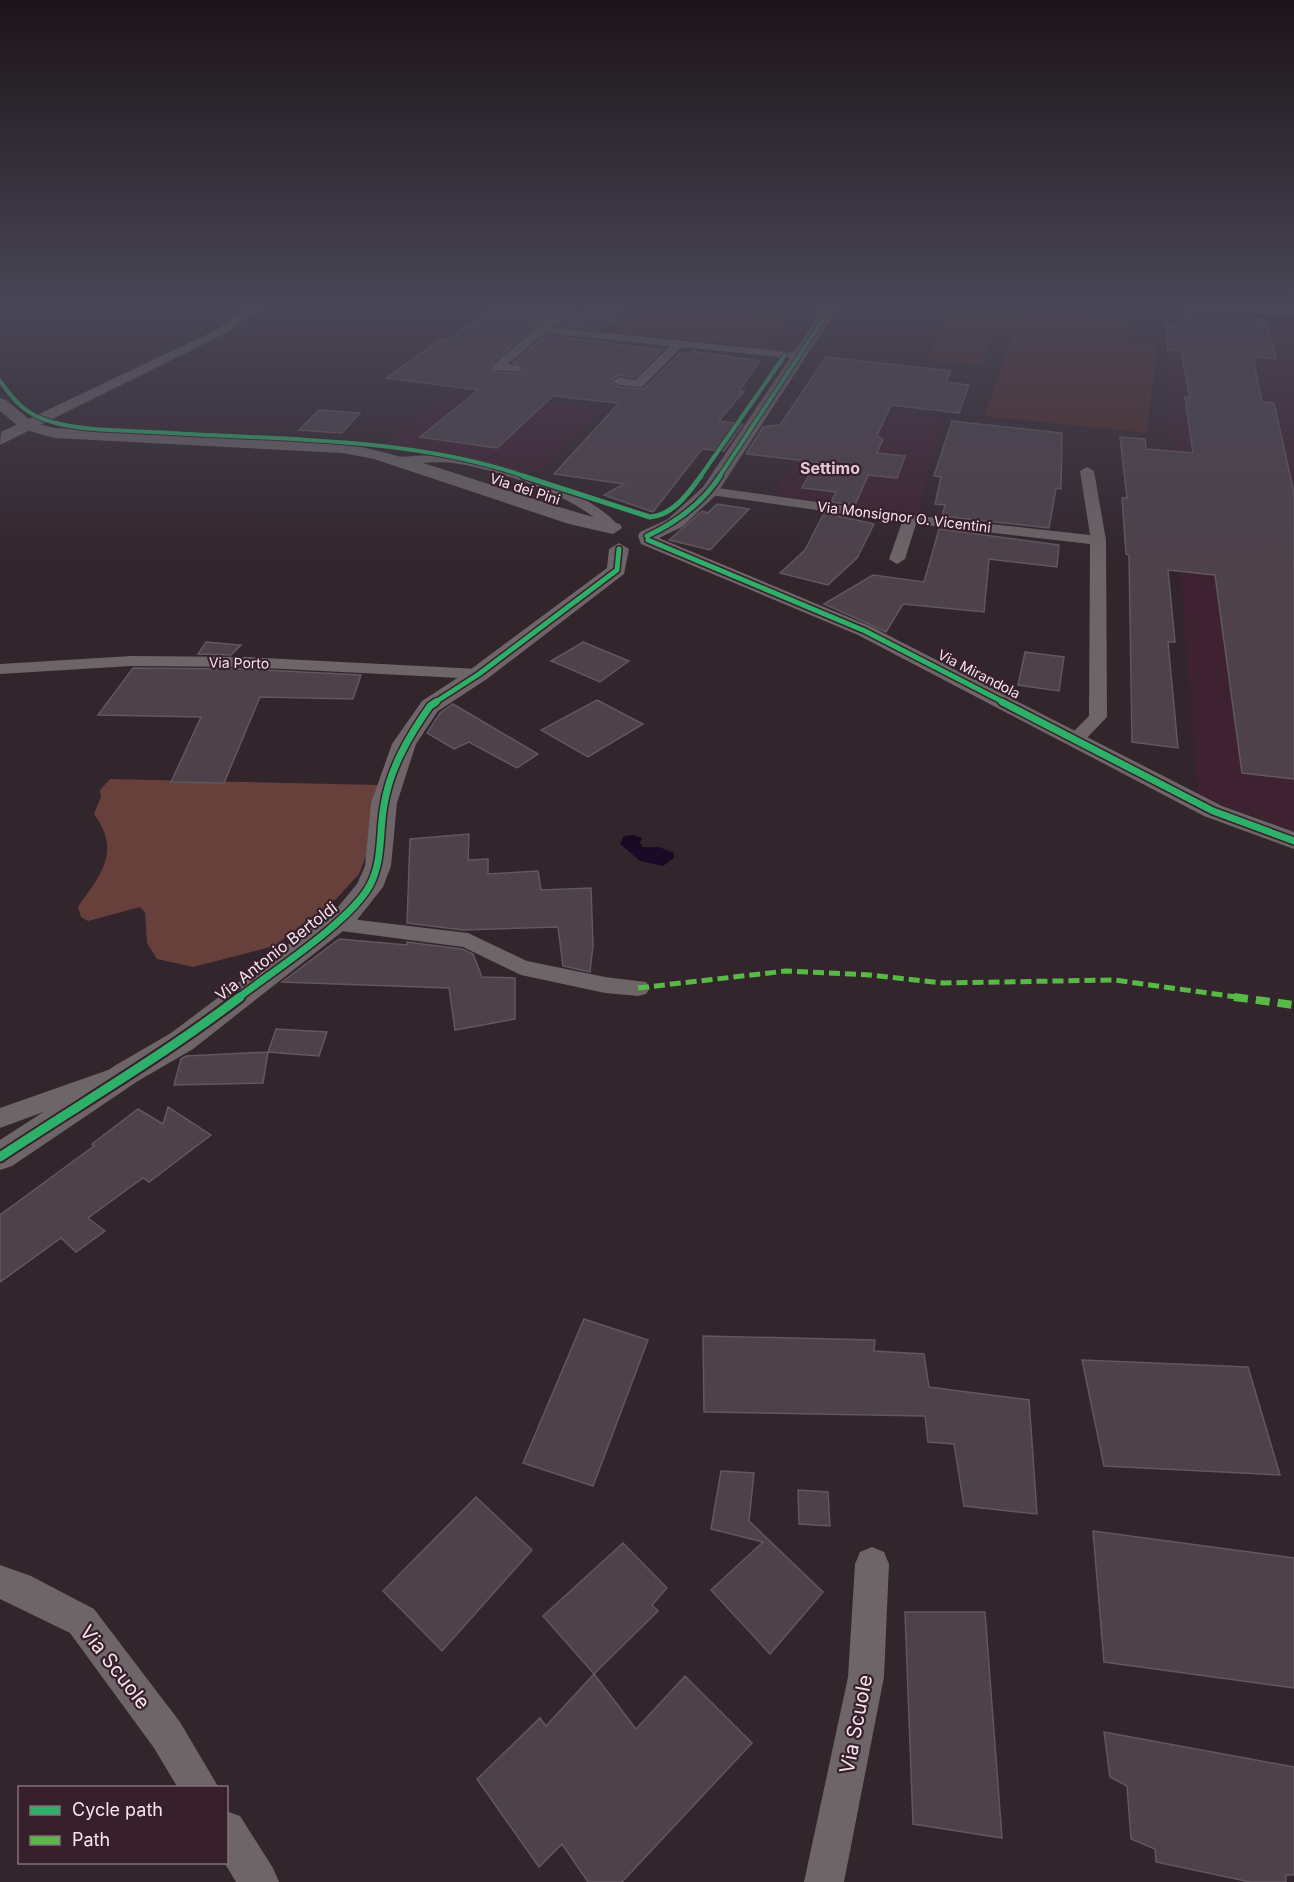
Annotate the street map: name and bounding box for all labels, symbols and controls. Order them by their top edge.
district label: Settimo [800,458,860,478]
street label: Via dei Pini [488,469,562,508]
street label: Via Monsignor O. Vicentini [816,497,992,536]
street label: Via Mirandola [935,645,1023,702]
street label: Via Porto [209,653,269,672]
street label: Via Antonio Bertoldi [211,897,341,1005]
street label: Via Scuole [75,1620,155,1714]
street label: Via Scuole [835,1673,877,1775]
legend [18,1786,228,1864]
text: Cycle path [72,1799,163,1820]
text: Path [72,1829,110,1850]

